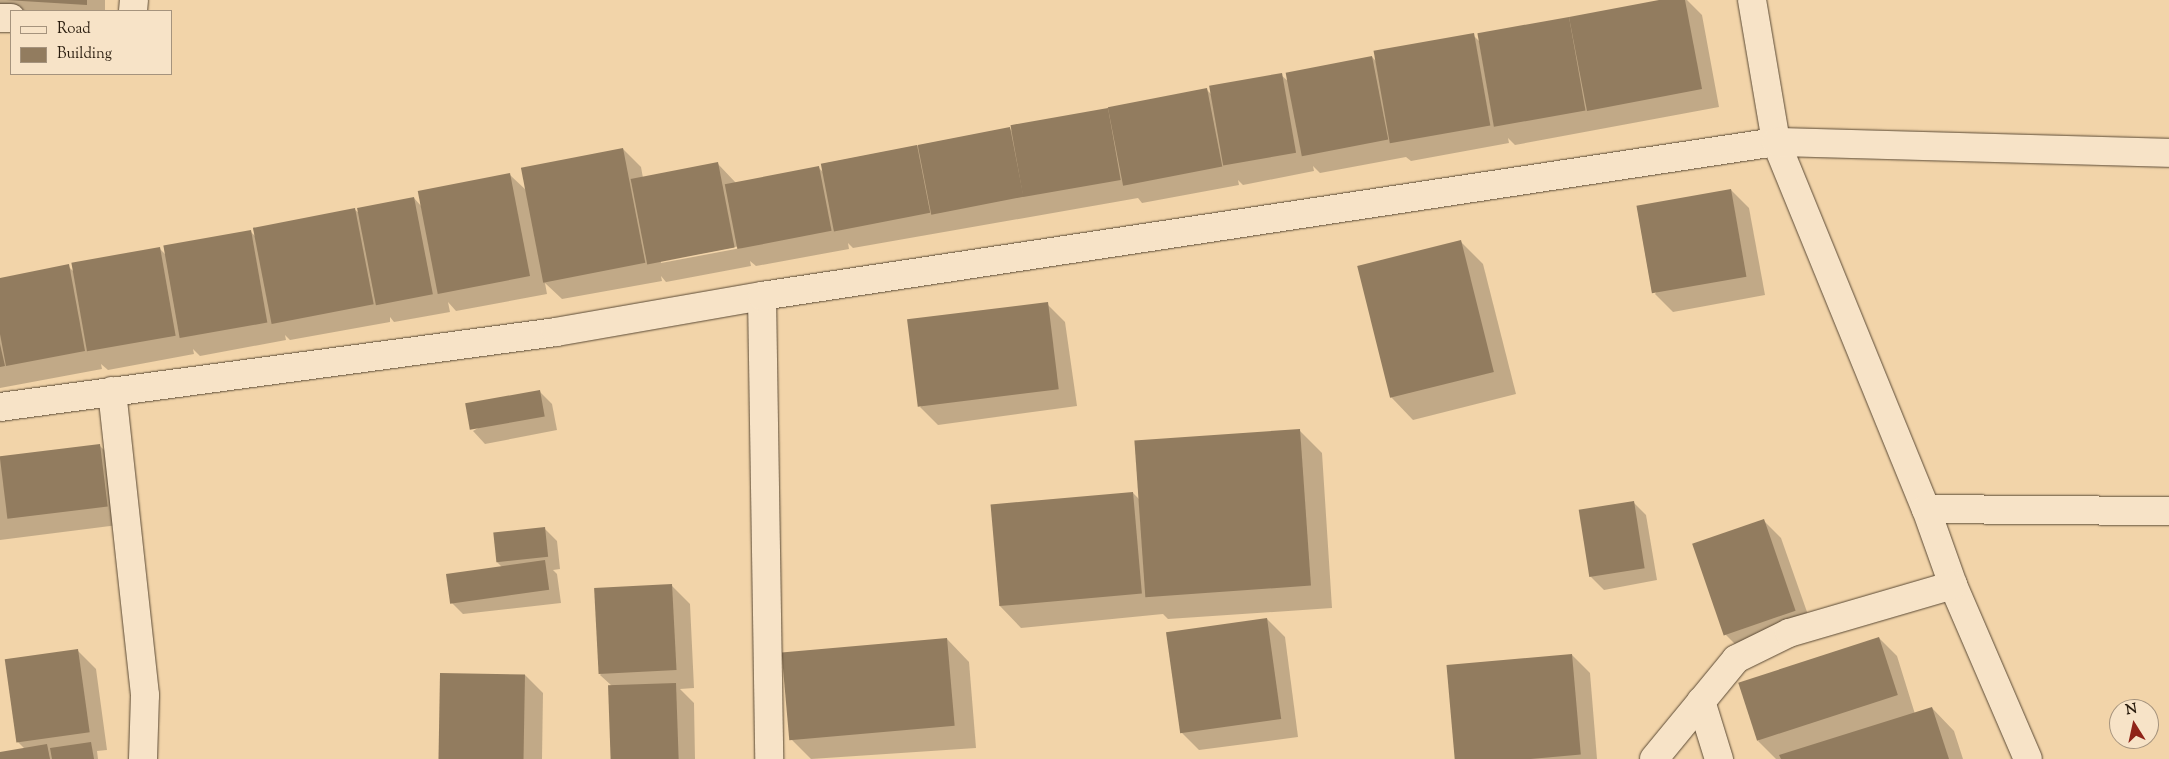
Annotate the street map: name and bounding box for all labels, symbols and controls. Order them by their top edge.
legend [10,10,172,75]
text: Road [57,19,91,40]
text: Building [57,44,112,65]
north arrow [2109,699,2159,749]
text: N [2124,699,2139,721]

